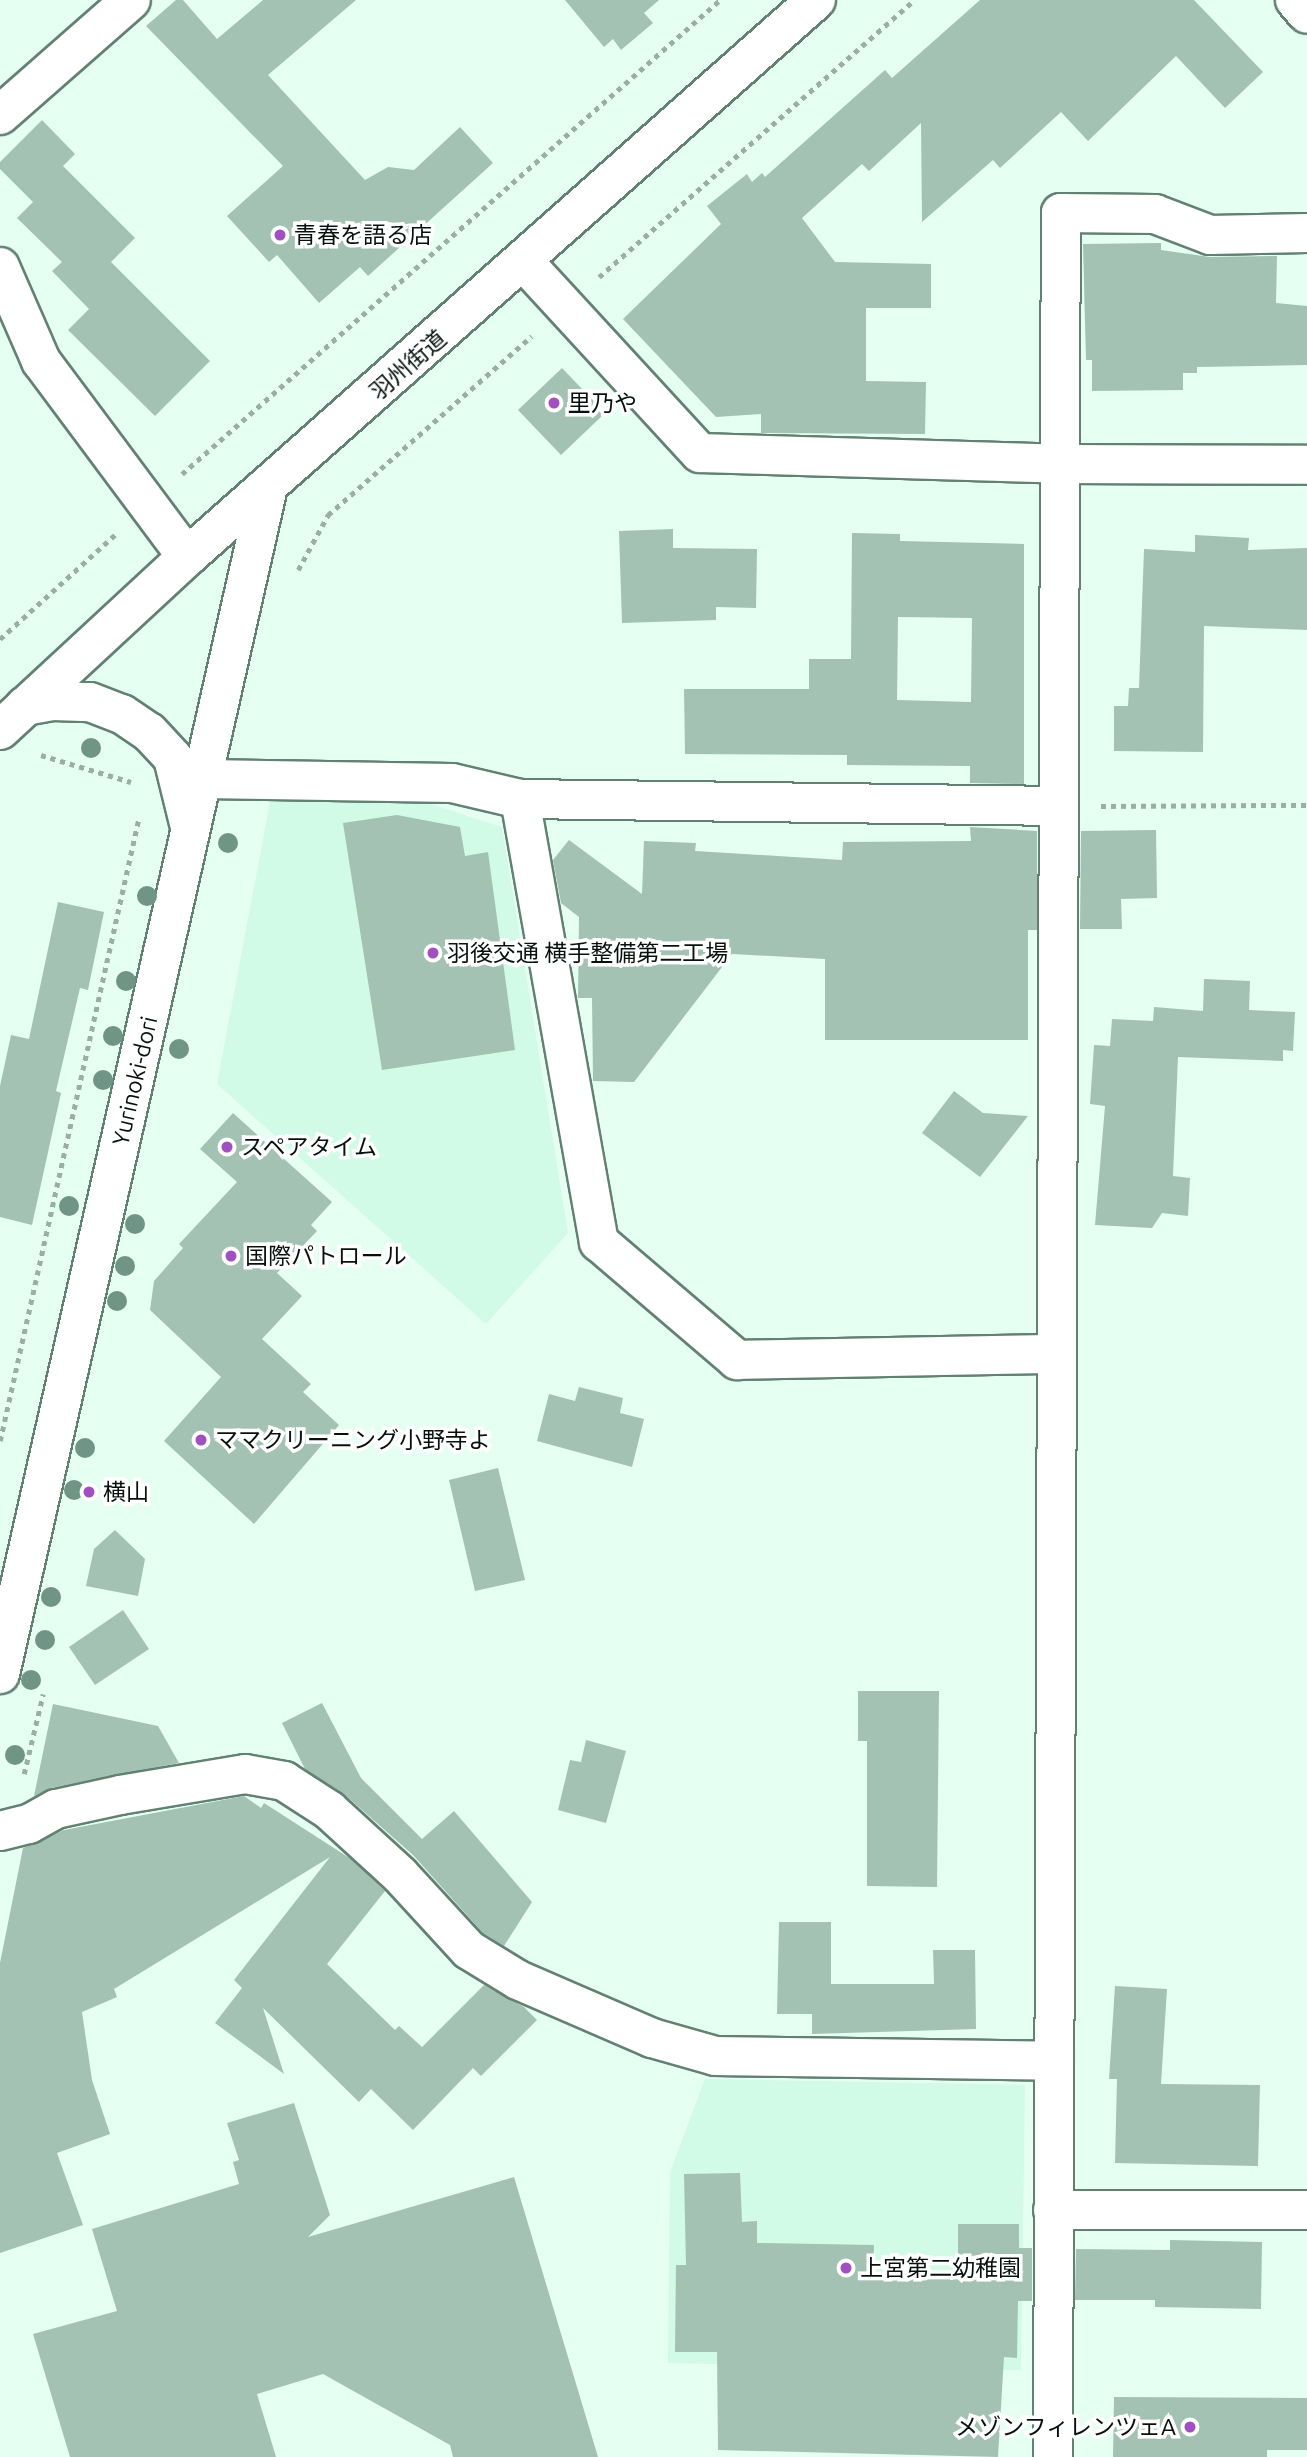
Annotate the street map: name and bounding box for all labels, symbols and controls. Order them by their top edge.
place label: 青春を語る店 [294,221,432,249]
marker: 青春を語る店 [272,227,288,243]
street label: 羽州街道 [364,324,452,406]
place label: 里乃や [568,389,637,417]
marker: 里乃や [546,395,562,411]
place label: 羽後交通 横手整備第二工場 [447,939,728,967]
marker: 羽後交通 横手整備第二工場 [425,945,441,961]
street label: Yurinoki-dori [107,1014,163,1148]
place label: スペアタイム [241,1133,379,1161]
marker: スペアタイム [219,1139,235,1155]
place label: 国際パトロール [245,1242,406,1270]
marker: 国際パトロール [223,1248,239,1264]
place label: ママクリーニング小野寺よ [215,1426,491,1454]
marker: ママクリーニング小野寺よ [193,1432,209,1448]
place label: 横山 [103,1478,149,1506]
marker: 横山 [81,1484,97,1500]
place label: 上宮第二幼稚園 [860,2254,1021,2282]
marker: 上宮第二幼稚園 [838,2260,854,2276]
place label: メゾンフィレンツェA [954,2413,1176,2441]
marker: メゾンフィレンツェA [1182,2419,1198,2435]

